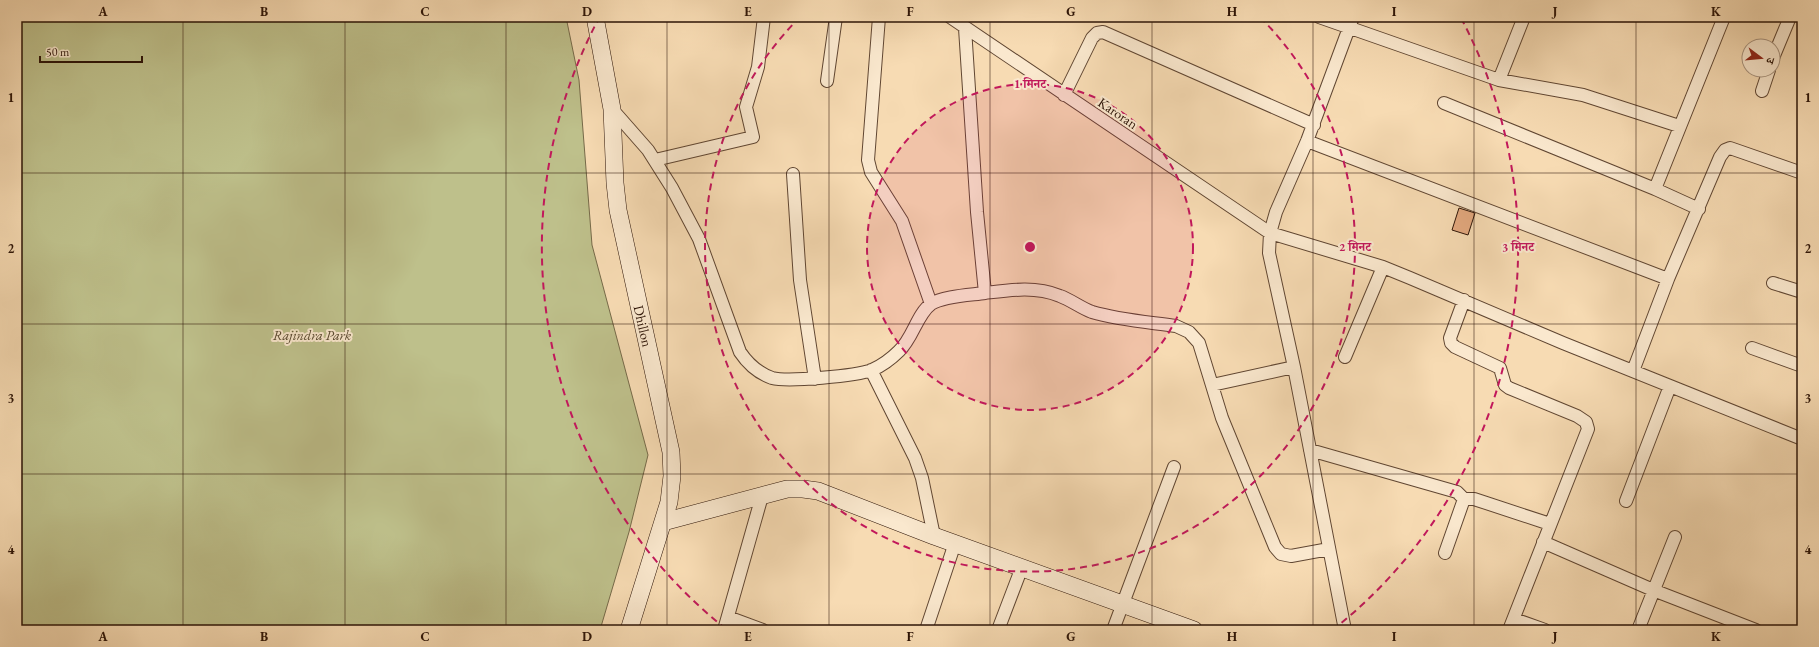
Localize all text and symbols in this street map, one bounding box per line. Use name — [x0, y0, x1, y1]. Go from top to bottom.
text: A — [97, 3, 108, 20]
text: B — [260, 3, 268, 20]
text: C — [420, 3, 430, 20]
text: D — [582, 3, 592, 20]
text: E — [744, 3, 752, 20]
text: F — [906, 3, 914, 20]
text: G — [1066, 3, 1076, 20]
text: H — [1227, 3, 1238, 20]
text: I — [1392, 3, 1397, 20]
text: J — [1551, 3, 1558, 20]
text: K — [1711, 3, 1722, 20]
scale bar — [40, 38, 142, 64]
north arrow — [1741, 38, 1781, 78]
text: 50 m — [46, 44, 70, 60]
text: उ — [1763, 55, 1778, 67]
text: 1 मिनट — [1014, 76, 1047, 92]
text: 1 — [8, 89, 15, 106]
text: 1 — [1805, 89, 1812, 106]
street label: Karoran — [1095, 93, 1142, 133]
text: 2 मिनट — [1339, 239, 1372, 255]
text: 3 मिनट — [1502, 239, 1535, 255]
text: 2 — [8, 240, 15, 257]
centre of rings — [1023, 240, 1037, 254]
text: 2 — [1805, 240, 1812, 257]
street label: Dhillon — [629, 303, 657, 349]
park label: Rajindra Park — [273, 326, 352, 344]
text: 3 — [8, 390, 15, 407]
text: 3 — [1805, 390, 1812, 407]
text: 4 — [8, 541, 15, 558]
text: 4 — [1805, 541, 1812, 558]
text: A — [97, 628, 108, 645]
text: B — [260, 628, 268, 645]
text: C — [420, 628, 430, 645]
text: D — [582, 628, 592, 645]
text: E — [744, 628, 752, 645]
text: F — [906, 628, 914, 645]
text: G — [1066, 628, 1076, 645]
text: H — [1227, 628, 1238, 645]
text: I — [1392, 628, 1397, 645]
text: J — [1551, 628, 1558, 645]
text: K — [1711, 628, 1722, 645]

